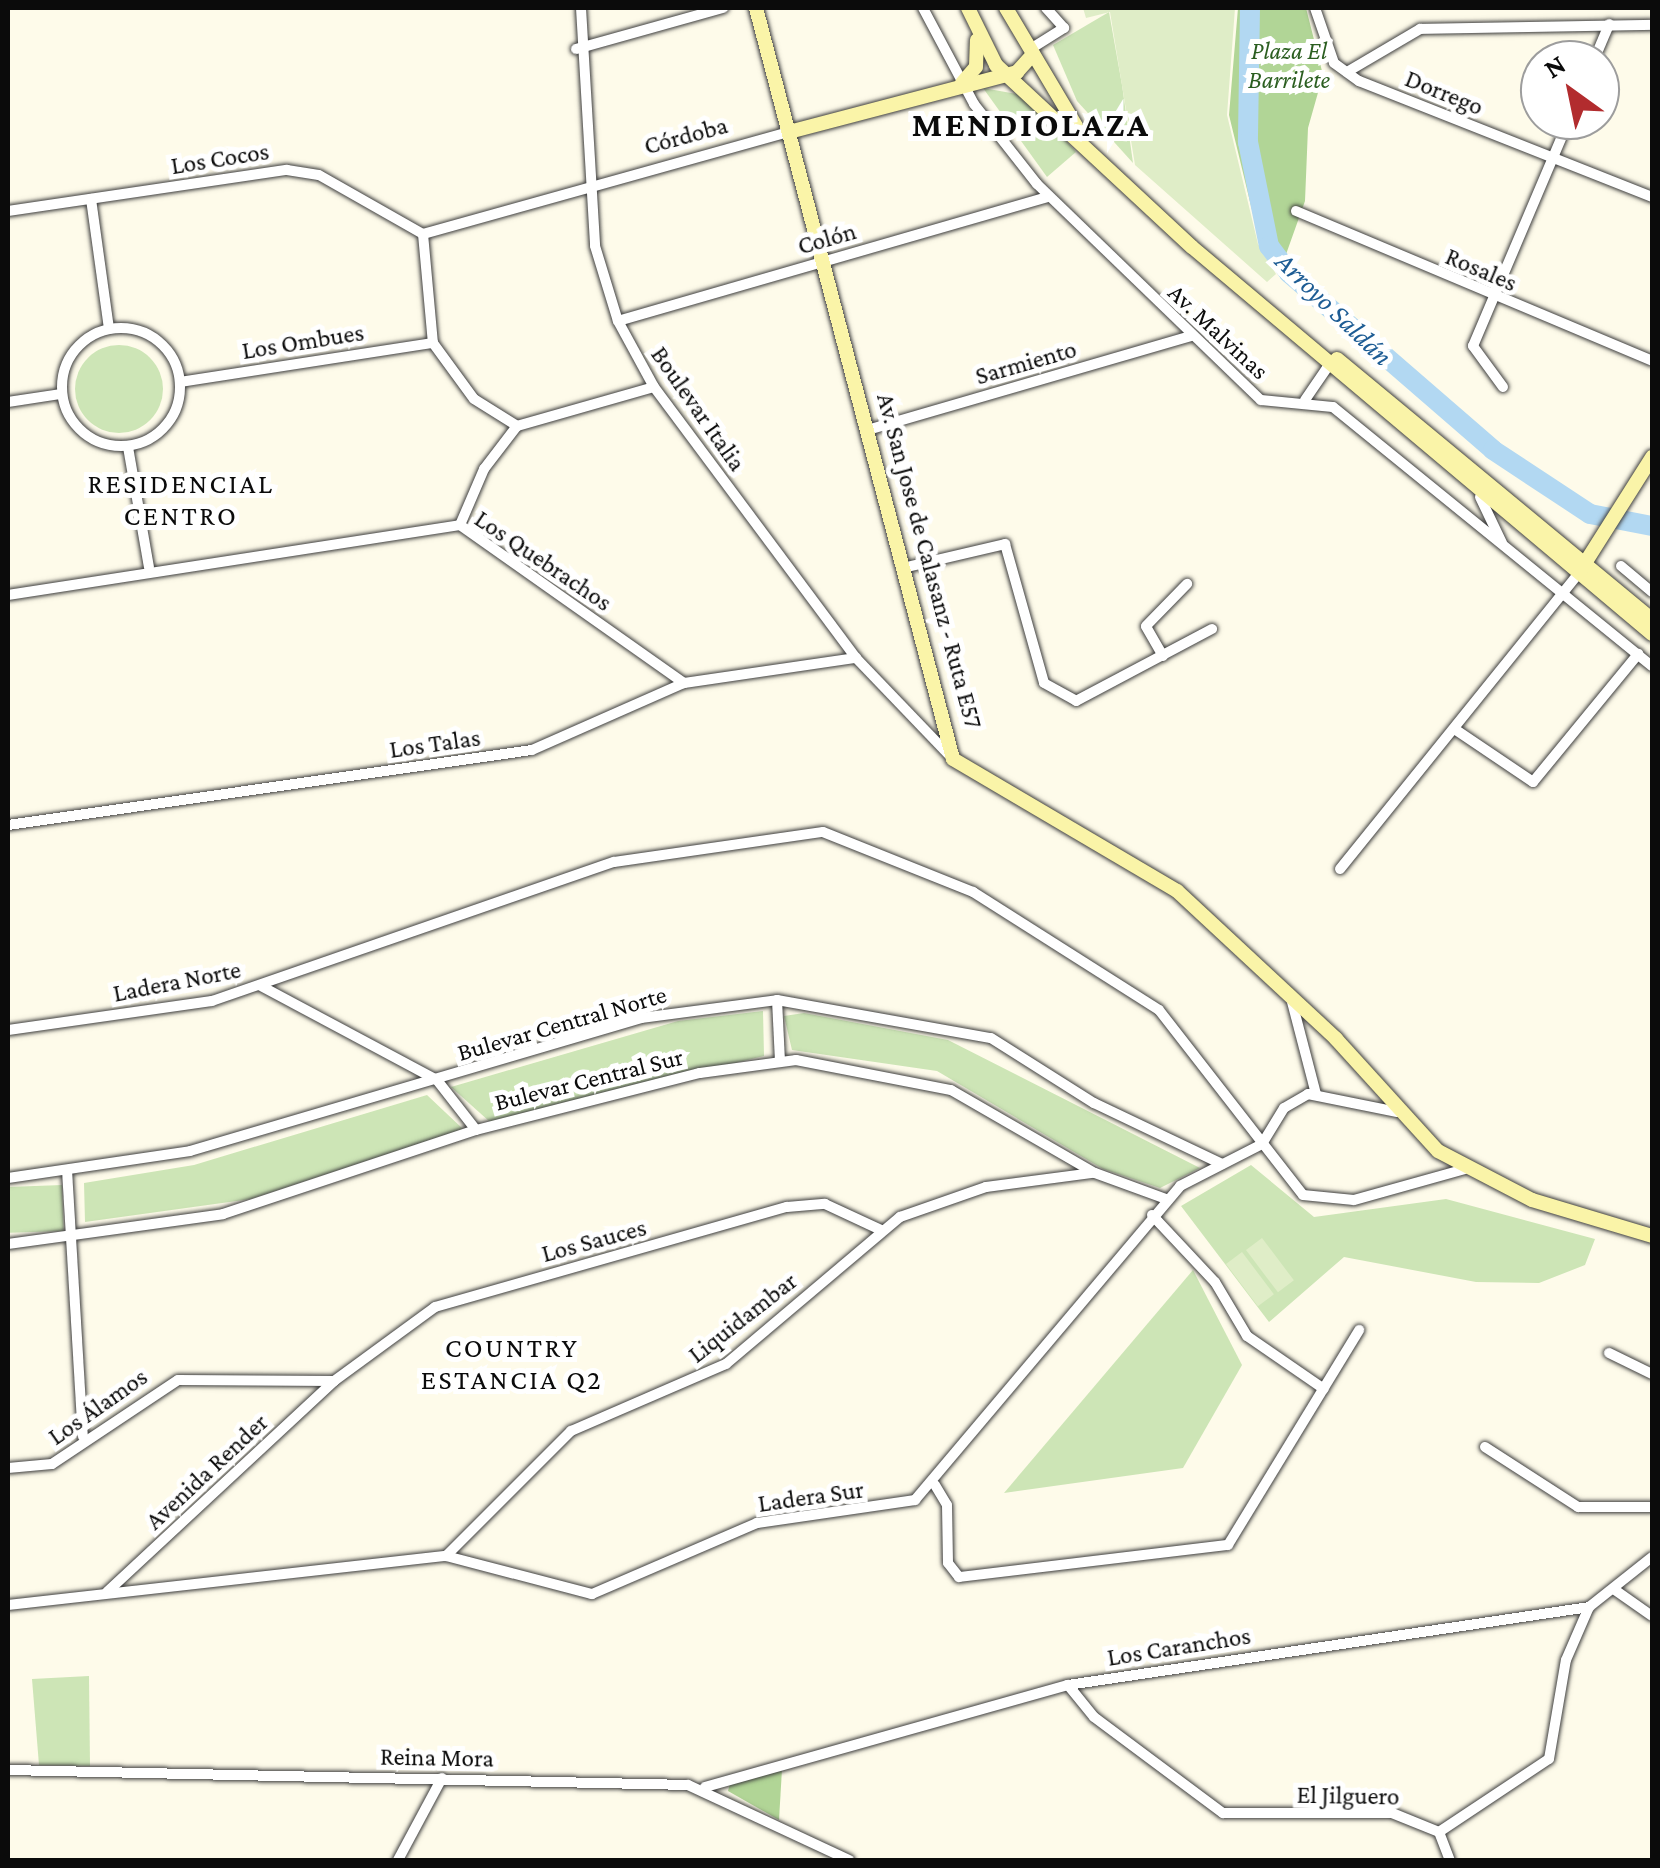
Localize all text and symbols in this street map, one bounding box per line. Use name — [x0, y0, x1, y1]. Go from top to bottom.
park label: Plaza El Barrilete — [1248, 37, 1330, 96]
north arrow — [1520, 40, 1620, 140]
text: N — [1538, 48, 1571, 84]
street label: Dorrego — [1401, 64, 1487, 122]
district label: MENDIOLAZA — [912, 104, 1150, 146]
street label: Córdoba — [641, 110, 731, 162]
street label: Los Cocos — [169, 136, 271, 182]
street label: Colón — [794, 216, 860, 262]
street label: Rosales — [1441, 242, 1521, 298]
water label: Arroyo Saldán — [1269, 245, 1399, 373]
street label: Av. Malvinas — [1161, 278, 1275, 386]
street label: Los Ombues — [240, 318, 366, 366]
street label: Sarmiento — [972, 334, 1080, 392]
street label: Boulevar Italia — [644, 341, 752, 477]
street label: Av. San Jose de Calasanz - Ruta E57 — [870, 390, 988, 732]
district label: RESIDENCIAL CENTRO — [88, 467, 274, 533]
street label: Los Quebrachos — [469, 504, 617, 618]
street label: Los Talas — [388, 723, 482, 765]
street label: Ladera Norte — [111, 955, 243, 1009]
street label: Bulevar Central Norte — [454, 980, 670, 1068]
street label: Bulevar Central Sur — [492, 1042, 686, 1118]
street label: Los Sauces — [538, 1213, 650, 1269]
street label: Liquidambar — [683, 1266, 803, 1370]
district label: COUNTRY ESTANCIA Q2 — [421, 1331, 603, 1397]
street label: Los Álamos — [43, 1362, 153, 1452]
street label: Avenida Render — [140, 1408, 274, 1536]
street label: Ladera Sur — [756, 1475, 866, 1519]
street label: Los Caranchos — [1105, 1621, 1253, 1673]
street label: Reina Mora — [380, 1742, 494, 1774]
street label: El Jilguero — [1296, 1780, 1400, 1812]

